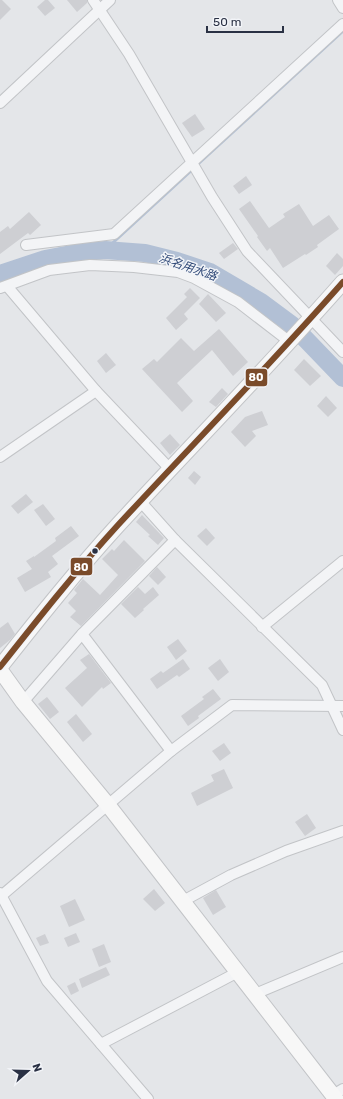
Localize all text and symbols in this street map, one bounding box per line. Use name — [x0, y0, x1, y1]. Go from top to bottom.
scale bar — [207, 8, 283, 34]
text: 50 m — [213, 15, 241, 29]
water label: 浜名用水路 — [157, 251, 220, 284]
line badge: 80 — [245, 368, 268, 387]
text: 80 — [249, 371, 263, 384]
unlabelled marker — [90, 546, 100, 556]
line badge: 80 — [70, 557, 93, 576]
text: 80 — [74, 561, 88, 574]
north arrow — [8, 1051, 48, 1091]
text: N — [29, 1062, 44, 1074]

